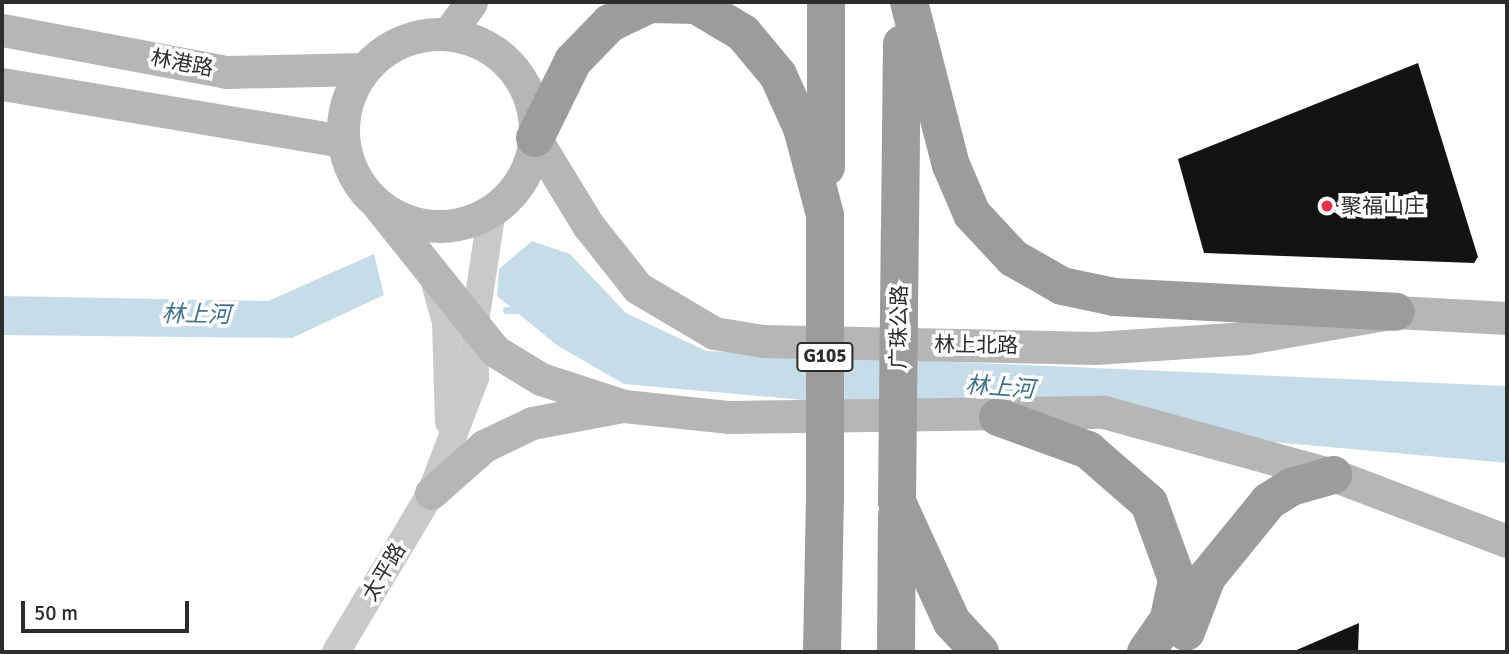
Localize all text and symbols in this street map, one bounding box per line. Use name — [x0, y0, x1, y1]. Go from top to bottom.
street label: 林港路 — [149, 45, 215, 81]
place label: 聚福山庄 — [1341, 193, 1425, 219]
marker: 聚福山庄 — [1319, 198, 1335, 214]
street label: 广珠公路 — [886, 285, 912, 369]
water label: 林上河 — [161, 301, 231, 329]
street label: 林上北路 — [934, 332, 1018, 358]
road number: G105 — [795, 342, 855, 372]
water label: 林上河 — [965, 372, 1035, 404]
street label: 太平路 — [357, 539, 411, 605]
scale bar — [24, 588, 192, 632]
text: 50 m — [34, 600, 78, 626]

